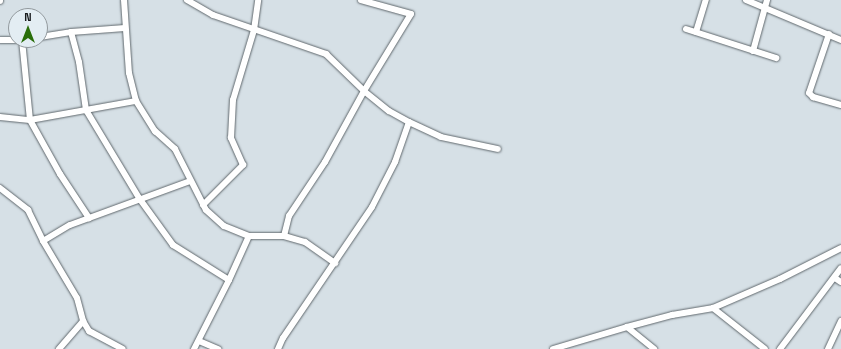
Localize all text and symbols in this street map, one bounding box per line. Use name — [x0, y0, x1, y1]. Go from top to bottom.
north arrow — [8, 8, 48, 48]
text: N — [24, 10, 32, 24]

